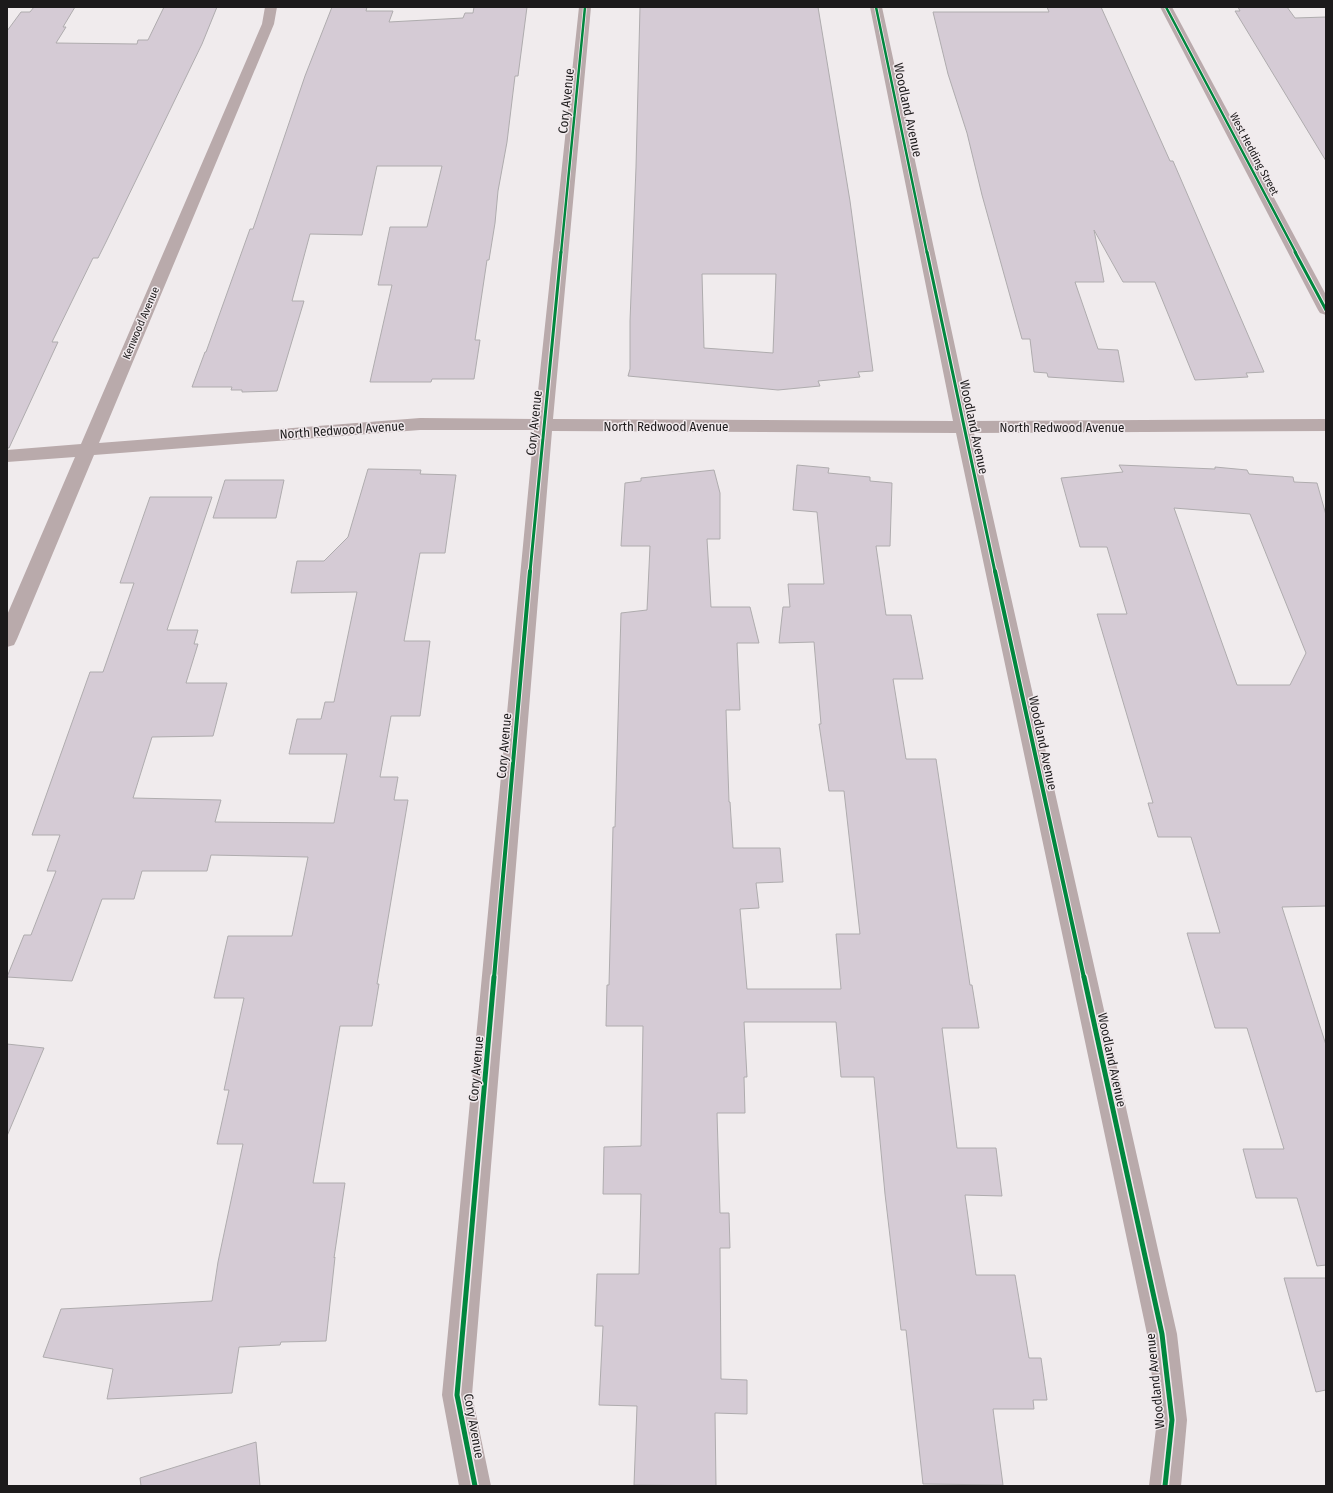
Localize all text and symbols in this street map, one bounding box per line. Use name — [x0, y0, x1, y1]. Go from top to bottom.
street label: Woodland Avenue — [891, 62, 925, 158]
street label: Cory Avenue — [555, 68, 577, 134]
street label: West Hedding Street — [1227, 110, 1281, 198]
street label: Kenwood Avenue — [120, 285, 162, 361]
street label: Woodland Avenue — [957, 379, 991, 475]
street label: Cory Avenue — [523, 390, 545, 456]
street label: North Redwood Avenue — [279, 418, 405, 442]
street label: North Redwood Avenue — [604, 419, 728, 434]
street label: North Redwood Avenue — [1000, 420, 1124, 435]
street label: Woodland Avenue — [1026, 695, 1060, 791]
street label: Cory Avenue — [494, 713, 514, 779]
street label: Woodland Avenue — [1095, 1012, 1129, 1108]
street label: Cory Avenue — [466, 1036, 486, 1102]
street label: Woodland Avenue — [1143, 1333, 1167, 1429]
street label: Cory Avenue — [461, 1392, 487, 1460]

